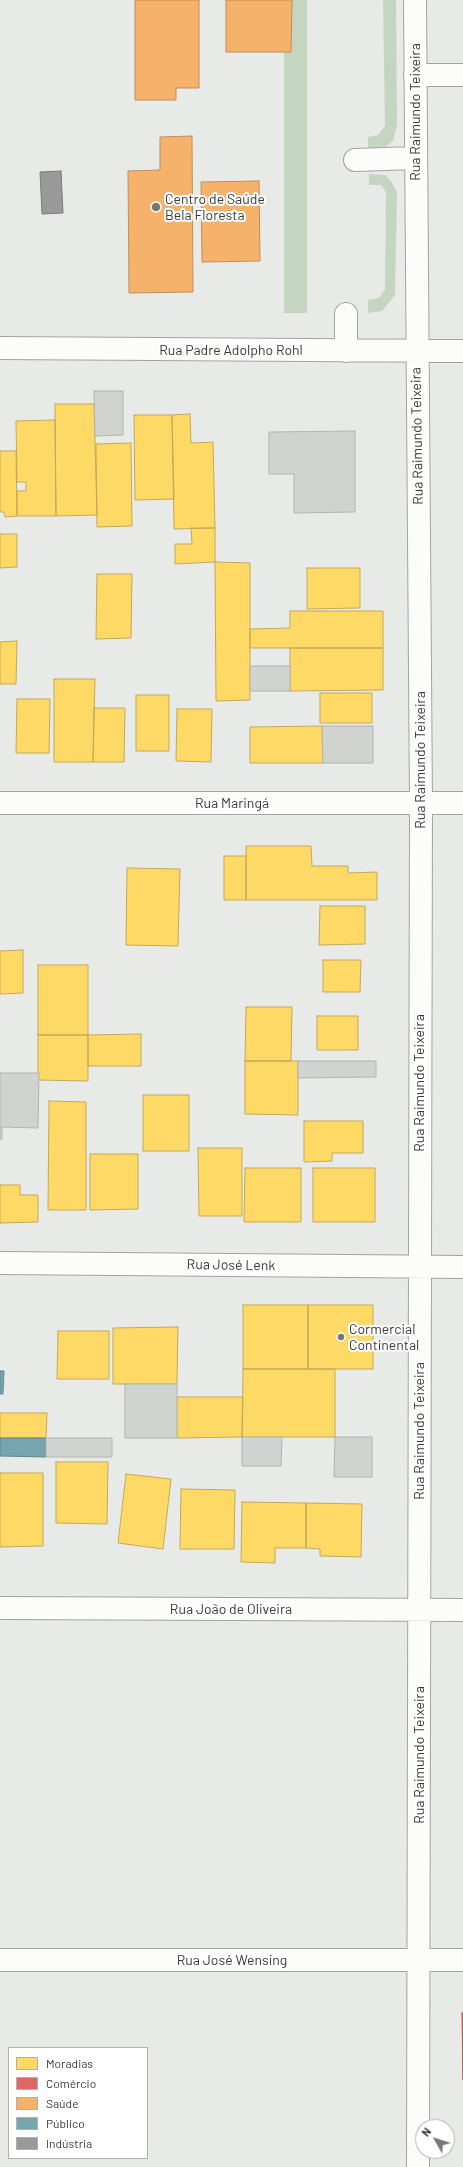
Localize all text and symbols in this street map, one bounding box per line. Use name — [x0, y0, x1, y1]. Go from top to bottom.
street label: Rua Raimundo Teixeira — [407, 43, 423, 181]
place label: Centro de Saúde Bela Floresta — [165, 191, 265, 224]
marker: Centro de Saúde Bela Floresta — [150, 201, 162, 213]
street label: Rua Padre Adolpho Rohl — [159, 342, 303, 358]
street label: Rua Raimundo Teixeira — [407, 367, 427, 505]
street label: Rua Raimundo Teixeira — [412, 691, 428, 829]
street label: Rua Maringá — [195, 795, 269, 811]
street label: Rua Raimundo Teixeira — [411, 1014, 427, 1152]
street label: Rua José Lenk — [187, 1256, 275, 1274]
place label: Cormercial Continental — [349, 1321, 419, 1354]
marker: Cormercial Continental — [336, 1332, 346, 1342]
street label: Rua Raimundo Teixeira — [411, 1362, 427, 1500]
street label: Rua João de Oliveira — [170, 1601, 292, 1617]
street label: Rua Raimundo Teixeira — [411, 1686, 427, 1824]
street label: Rua José Wensing — [177, 1952, 287, 1968]
legend — [8, 2047, 148, 2159]
text: Moradias — [46, 2056, 93, 2070]
text: Comércio — [46, 2076, 96, 2090]
text: Saúde — [46, 2096, 79, 2110]
text: Público — [46, 2116, 85, 2130]
north arrow — [415, 2119, 455, 2159]
text: N — [419, 2125, 433, 2139]
text: Indústria — [46, 2136, 92, 2150]

